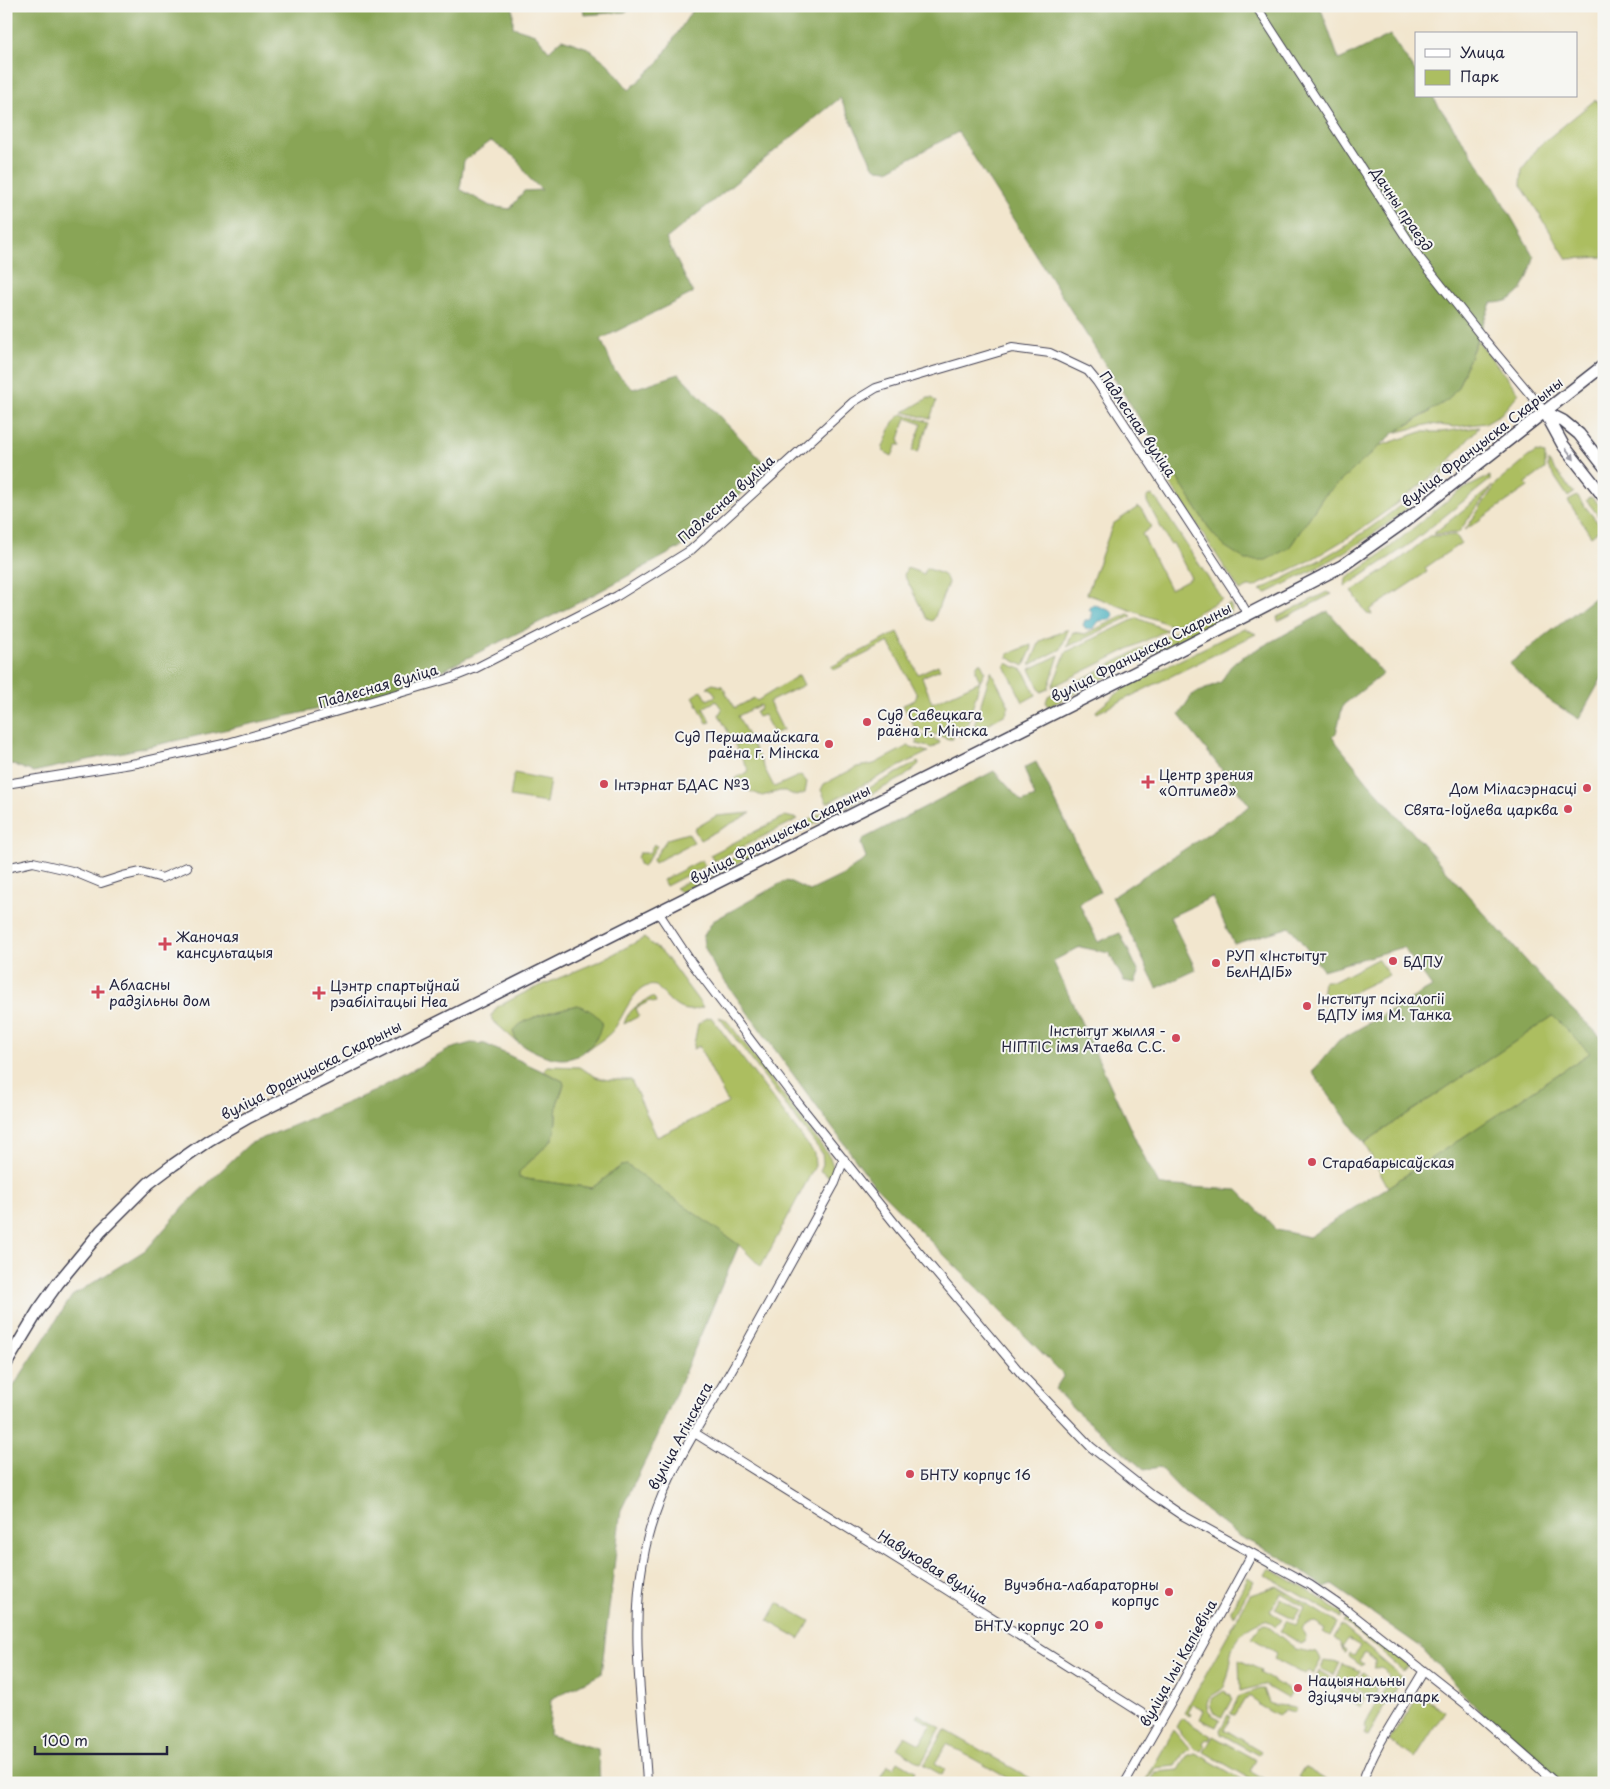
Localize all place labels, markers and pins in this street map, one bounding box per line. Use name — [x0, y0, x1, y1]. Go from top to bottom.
place label: Суд Савецкага раёна г. Мінска — [877, 704, 988, 741]
marker: Суд Савецкага раёна г. Мінска — [861, 716, 873, 728]
place label: Суд Першамайскага раёна г. Мінска — [674, 726, 819, 763]
marker: Суд Першамайскага раёна г. Мінска — [823, 738, 835, 750]
place label: Центр зрения «Оптимед» — [1159, 764, 1254, 801]
place label: Інтэрнат БДАС №3 — [614, 774, 750, 795]
marker: Центр зрения «Оптимед» — [1141, 775, 1155, 789]
marker: Інтэрнат БДАС №3 — [598, 778, 610, 790]
place label: Дом Міласэрнасці — [1449, 778, 1577, 799]
marker: Дом Міласэрнасці — [1581, 782, 1593, 794]
place label: Свята-Іоўлева царква — [1404, 799, 1558, 820]
marker: Свята-Іоўлева царква — [1562, 803, 1574, 815]
place label: Жаночая кансультацыя — [176, 926, 273, 963]
marker: Жаночая кансультацыя — [158, 937, 172, 951]
place label: РУП «Інстытут БелНДІБ» — [1226, 945, 1327, 982]
place label: БДПУ — [1403, 951, 1443, 972]
marker: БДПУ — [1387, 955, 1399, 967]
marker: РУП «Інстытут БелНДІБ» — [1210, 957, 1222, 969]
place label: Абласны радзільны дом — [109, 974, 211, 1011]
place label: Цэнтр спартыўнай рэабілітацыі Неа — [330, 975, 460, 1012]
marker: Абласны радзільны дом — [91, 985, 105, 999]
marker: Цэнтр спартыўнай рэабілітацыі Неа — [312, 986, 326, 1000]
place label: Інстытут псіхалогіі БДПУ імя М. Танка — [1317, 988, 1452, 1025]
marker: Інстытут псіхалогіі БДПУ імя М. Танка — [1301, 1000, 1313, 1012]
place label: Інстытут жылля - НІПТІС імя Атаева С.С. — [1002, 1020, 1166, 1057]
marker: Інстытут жылля - НІПТІС імя Атаева С.С. — [1170, 1032, 1182, 1044]
place label: Старабарысаўская — [1322, 1152, 1455, 1173]
marker: Старабарысаўская — [1306, 1156, 1318, 1168]
place label: БНТУ корпус 16 — [920, 1464, 1031, 1485]
marker: БНТУ корпус 16 — [904, 1468, 916, 1480]
place label: Вучэбна-лабараторны корпус — [1004, 1574, 1159, 1611]
marker: Вучэбна-лабараторны корпус — [1163, 1586, 1175, 1598]
place label: БНТУ корпус 20 — [974, 1615, 1089, 1636]
marker: БНТУ корпус 20 — [1093, 1619, 1105, 1631]
place label: Нацыянальны дзіцячы тэхнапарк — [1308, 1670, 1440, 1707]
marker: Нацыянальны дзіцячы тэхнапарк — [1292, 1682, 1304, 1694]

